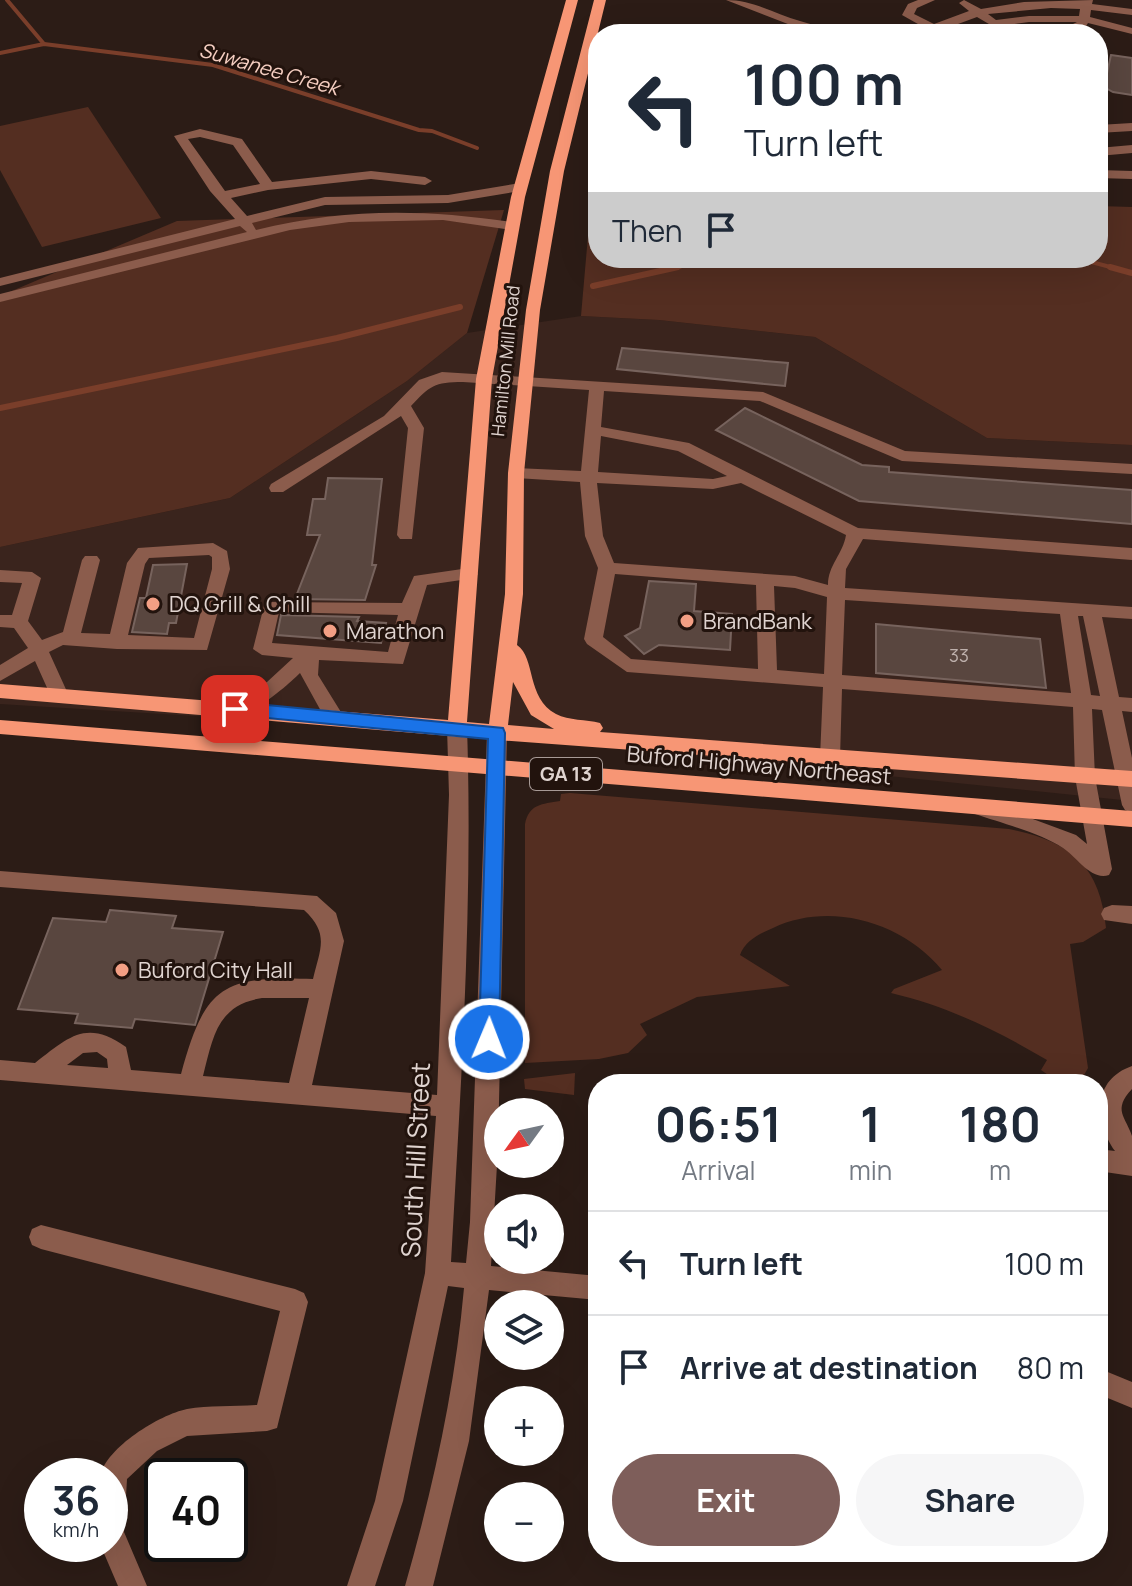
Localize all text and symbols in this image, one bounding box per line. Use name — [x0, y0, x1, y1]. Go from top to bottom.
water label: Suwanee Creek — [196, 36, 345, 102]
text: 100 m — [744, 45, 904, 122]
icon: left — [612, 56, 716, 160]
text: Turn left — [744, 118, 883, 167]
icon: arrive — [699, 208, 743, 252]
text: Then — [612, 210, 683, 251]
street label: Hamilton Mill Road — [485, 284, 525, 438]
place label: DQ Grill & Chill — [169, 589, 310, 619]
marker: DQ Grill & Chill — [144, 595, 162, 613]
place label: BrandBank — [703, 606, 813, 636]
marker: BrandBank — [678, 612, 696, 630]
place label: Marathon — [346, 616, 444, 646]
marker: Marathon — [321, 622, 339, 640]
house number: 33 — [949, 643, 969, 667]
pin — [201, 675, 269, 743]
icon: arrive — [213, 687, 257, 731]
street label: Buford Highway Northeast — [626, 738, 893, 792]
road number: GA 13 — [530, 758, 602, 790]
place label: Buford City Hall — [138, 955, 293, 985]
marker: Buford City Hall — [113, 961, 131, 979]
position arrow — [447, 997, 531, 1081]
street label: South Hill Street — [392, 1061, 438, 1258]
text: 06:51 — [655, 1091, 782, 1156]
text: 1 — [860, 1091, 881, 1156]
text: 180 — [959, 1091, 1041, 1156]
north arrow — [484, 1098, 564, 1178]
map controls — [484, 1098, 564, 1562]
text: Arrival — [681, 1152, 755, 1188]
text: min — [849, 1152, 892, 1188]
text: m — [989, 1152, 1011, 1188]
button: sound — [484, 1194, 564, 1274]
icon: left — [612, 1241, 656, 1285]
text: Turn left — [680, 1243, 803, 1284]
text: 100 m — [1004, 1243, 1084, 1284]
button: layers — [484, 1290, 564, 1370]
icon: arrive — [612, 1345, 656, 1389]
text: Arrive at destination — [680, 1347, 978, 1388]
text: 80 m — [1017, 1347, 1084, 1388]
button: + — [484, 1386, 564, 1466]
button: Exit — [612, 1454, 840, 1546]
button: Share — [856, 1454, 1084, 1546]
speed limit sign: 40 — [144, 1458, 248, 1562]
text: 36 — [52, 1472, 100, 1527]
button: − — [484, 1482, 564, 1562]
text: km/h — [53, 1516, 99, 1543]

